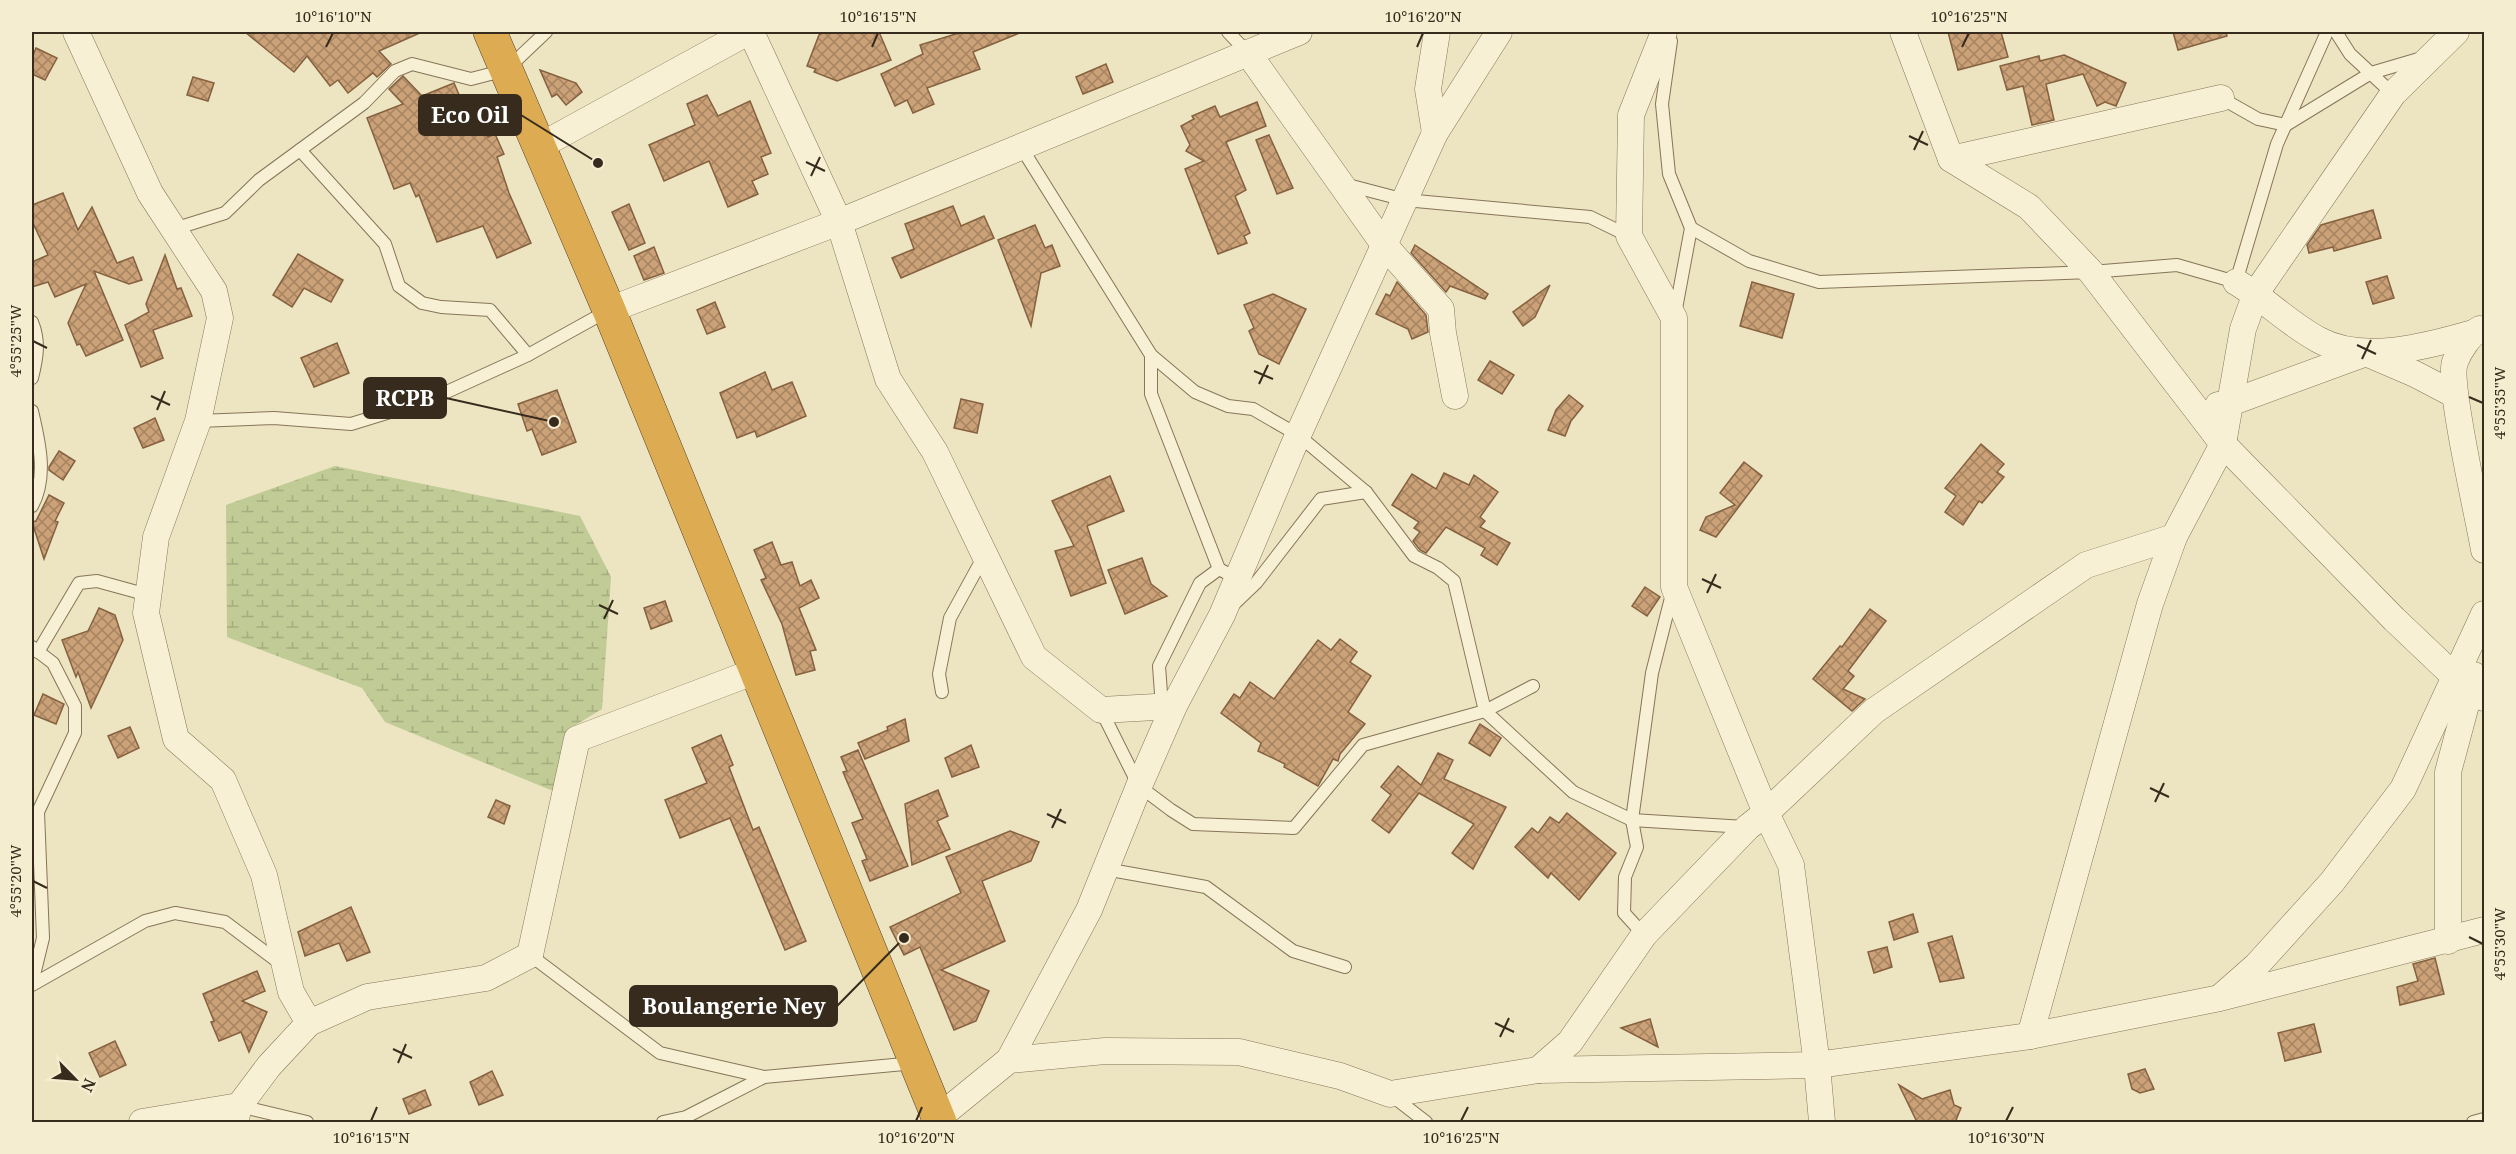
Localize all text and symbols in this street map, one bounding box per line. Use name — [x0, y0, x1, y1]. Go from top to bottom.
text: 10°16'10"N — [294, 6, 372, 26]
text: 10°16'15"N — [839, 6, 917, 26]
text: 10°16'20"N — [1384, 6, 1462, 26]
text: 10°16'25"N — [1930, 6, 2008, 26]
callout: Eco Oil — [419, 95, 521, 135]
text: Eco Oil — [431, 99, 509, 129]
text: 4°55'25"W — [5, 304, 25, 378]
text: 4°55'35"W — [2489, 366, 2509, 440]
callout: RCPB — [364, 378, 446, 418]
text: RCPB — [376, 382, 434, 412]
text: 4°55'20"W — [5, 844, 25, 918]
text: 4°55'30"W — [2489, 907, 2509, 981]
callout: Boulangerie Ney — [630, 986, 837, 1026]
text: Boulangerie Ney — [642, 990, 826, 1020]
north arrow — [45, 1049, 105, 1109]
text: N — [76, 1075, 101, 1096]
text: 10°16'15"N — [332, 1127, 410, 1147]
text: 10°16'20"N — [877, 1127, 955, 1147]
text: 10°16'25"N — [1422, 1127, 1500, 1147]
text: 10°16'30"N — [1967, 1127, 2045, 1147]

